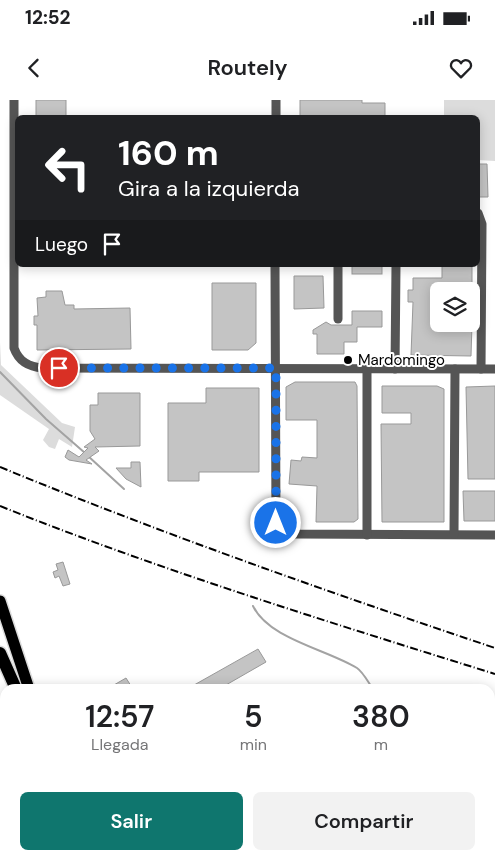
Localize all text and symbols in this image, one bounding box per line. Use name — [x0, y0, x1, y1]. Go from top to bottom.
text: 12:52 — [25, 5, 70, 30]
text: Routely — [207, 53, 288, 82]
icon: back — [20, 54, 48, 82]
icon: heart — [447, 54, 475, 82]
text: 160 m — [118, 130, 219, 176]
icon: left — [35, 135, 100, 200]
text: Gira a la izquierda — [118, 174, 299, 203]
icon: arrive — [98, 230, 126, 258]
text: Luego — [35, 232, 88, 257]
map controls — [430, 282, 480, 332]
button: layers — [430, 282, 480, 332]
pin — [38, 347, 80, 389]
place label: Mardomingo — [358, 350, 445, 370]
icon: arrive — [45, 354, 73, 382]
marker: Mardomingo — [342, 354, 354, 366]
position arrow — [249, 496, 301, 548]
text: 12:57 — [85, 697, 154, 736]
text: 5 — [244, 697, 263, 736]
text: 380 — [352, 697, 410, 736]
text: Llegada — [91, 734, 149, 755]
text: min — [240, 734, 267, 755]
text: m — [374, 734, 388, 755]
button: Salir — [20, 792, 243, 850]
button: Compartir — [253, 792, 475, 850]

